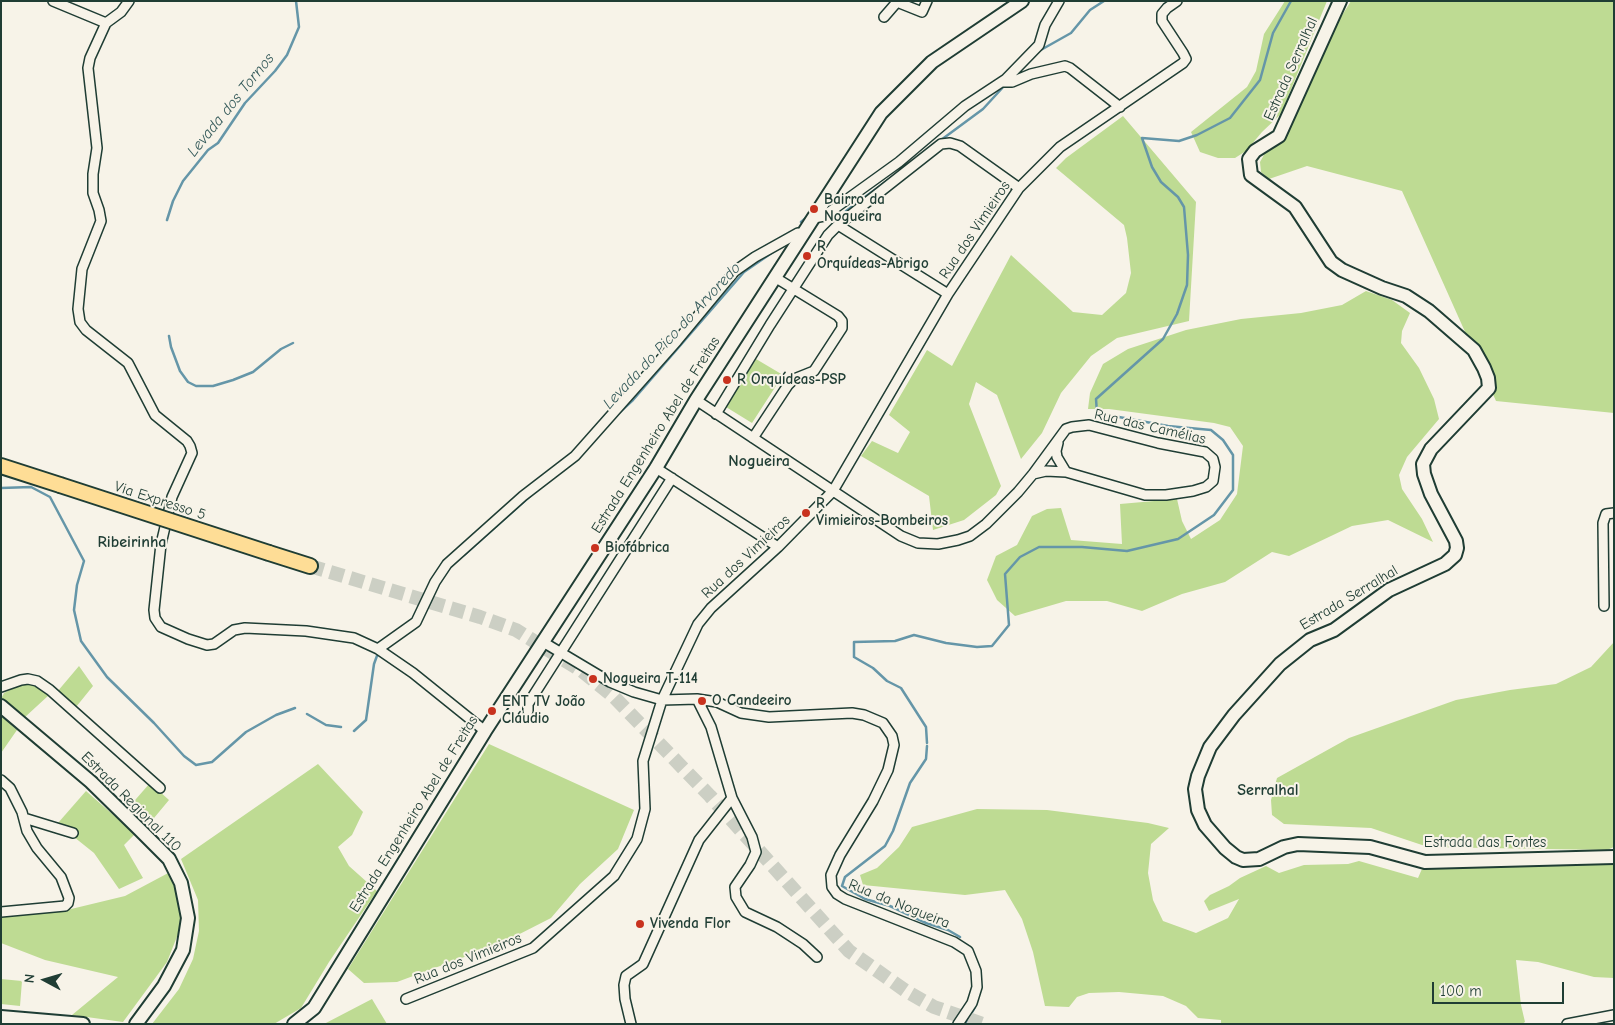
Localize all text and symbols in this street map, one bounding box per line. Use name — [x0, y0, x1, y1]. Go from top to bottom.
street label: Estrada Serralhal — [1260, 15, 1322, 123]
water label: Levada dos Tornos — [183, 49, 279, 161]
street label: Rua dos Vimieiros — [936, 178, 1014, 282]
place label: Bairro da Nogueira — [824, 191, 885, 226]
marker: Bairro da Nogueira — [808, 203, 820, 215]
place label: R Orquídeas-Abrigo — [817, 238, 929, 273]
marker: R Orquídeas-Abrigo — [801, 250, 813, 262]
water label: Levada do Pico do Arvoredo — [599, 259, 745, 413]
street label: Estrada Engenheiro Abel de Freitas — [588, 333, 724, 537]
place label: R Orquídeas-PSP — [737, 371, 846, 389]
marker: R Orquídeas-PSP — [721, 374, 733, 386]
street label: Rua das Camélias — [1093, 405, 1207, 449]
district label: Nogueira — [728, 451, 790, 471]
street label: Via Expresso 5 — [112, 478, 208, 524]
place label: R Vimieiros-Bombeiros — [816, 495, 948, 530]
marker: R Vimieiros-Bombeiros — [800, 507, 812, 519]
street label: Rua dos Vimieiros — [698, 511, 794, 603]
district label: Ribeirinha — [98, 532, 166, 552]
place label: Biofábrica — [605, 539, 670, 557]
marker: Biofábrica — [589, 542, 601, 554]
street label: Estrada Serralhal — [1297, 562, 1401, 634]
place label: Nogueira T-114 — [603, 670, 698, 688]
marker: Nogueira T-114 — [587, 673, 599, 685]
place label: O Candeeiro — [712, 692, 791, 710]
place label: ENT TV João Cláudio — [502, 693, 585, 728]
marker: O Candeeiro — [696, 695, 708, 707]
marker: ENT TV João Cláudio — [486, 705, 498, 717]
street label: Estrada Engenheiro Abel de Freitas — [346, 712, 482, 916]
street label: Estrada Regional 110 — [77, 748, 185, 856]
district label: Serralhal — [1237, 780, 1299, 800]
street label: Estrada das Fontes — [1424, 834, 1546, 852]
street label: Rua da Nogueira — [846, 875, 952, 933]
place label: Vivenda Flor — [650, 915, 730, 933]
marker: Vivenda Flor — [634, 918, 646, 930]
street label: Rua dos Vimieiros — [412, 929, 524, 989]
north arrow — [20, 955, 70, 1005]
scale bar — [1435, 972, 1568, 1004]
text: N — [21, 973, 39, 984]
text: 100 m — [1440, 982, 1482, 1000]

